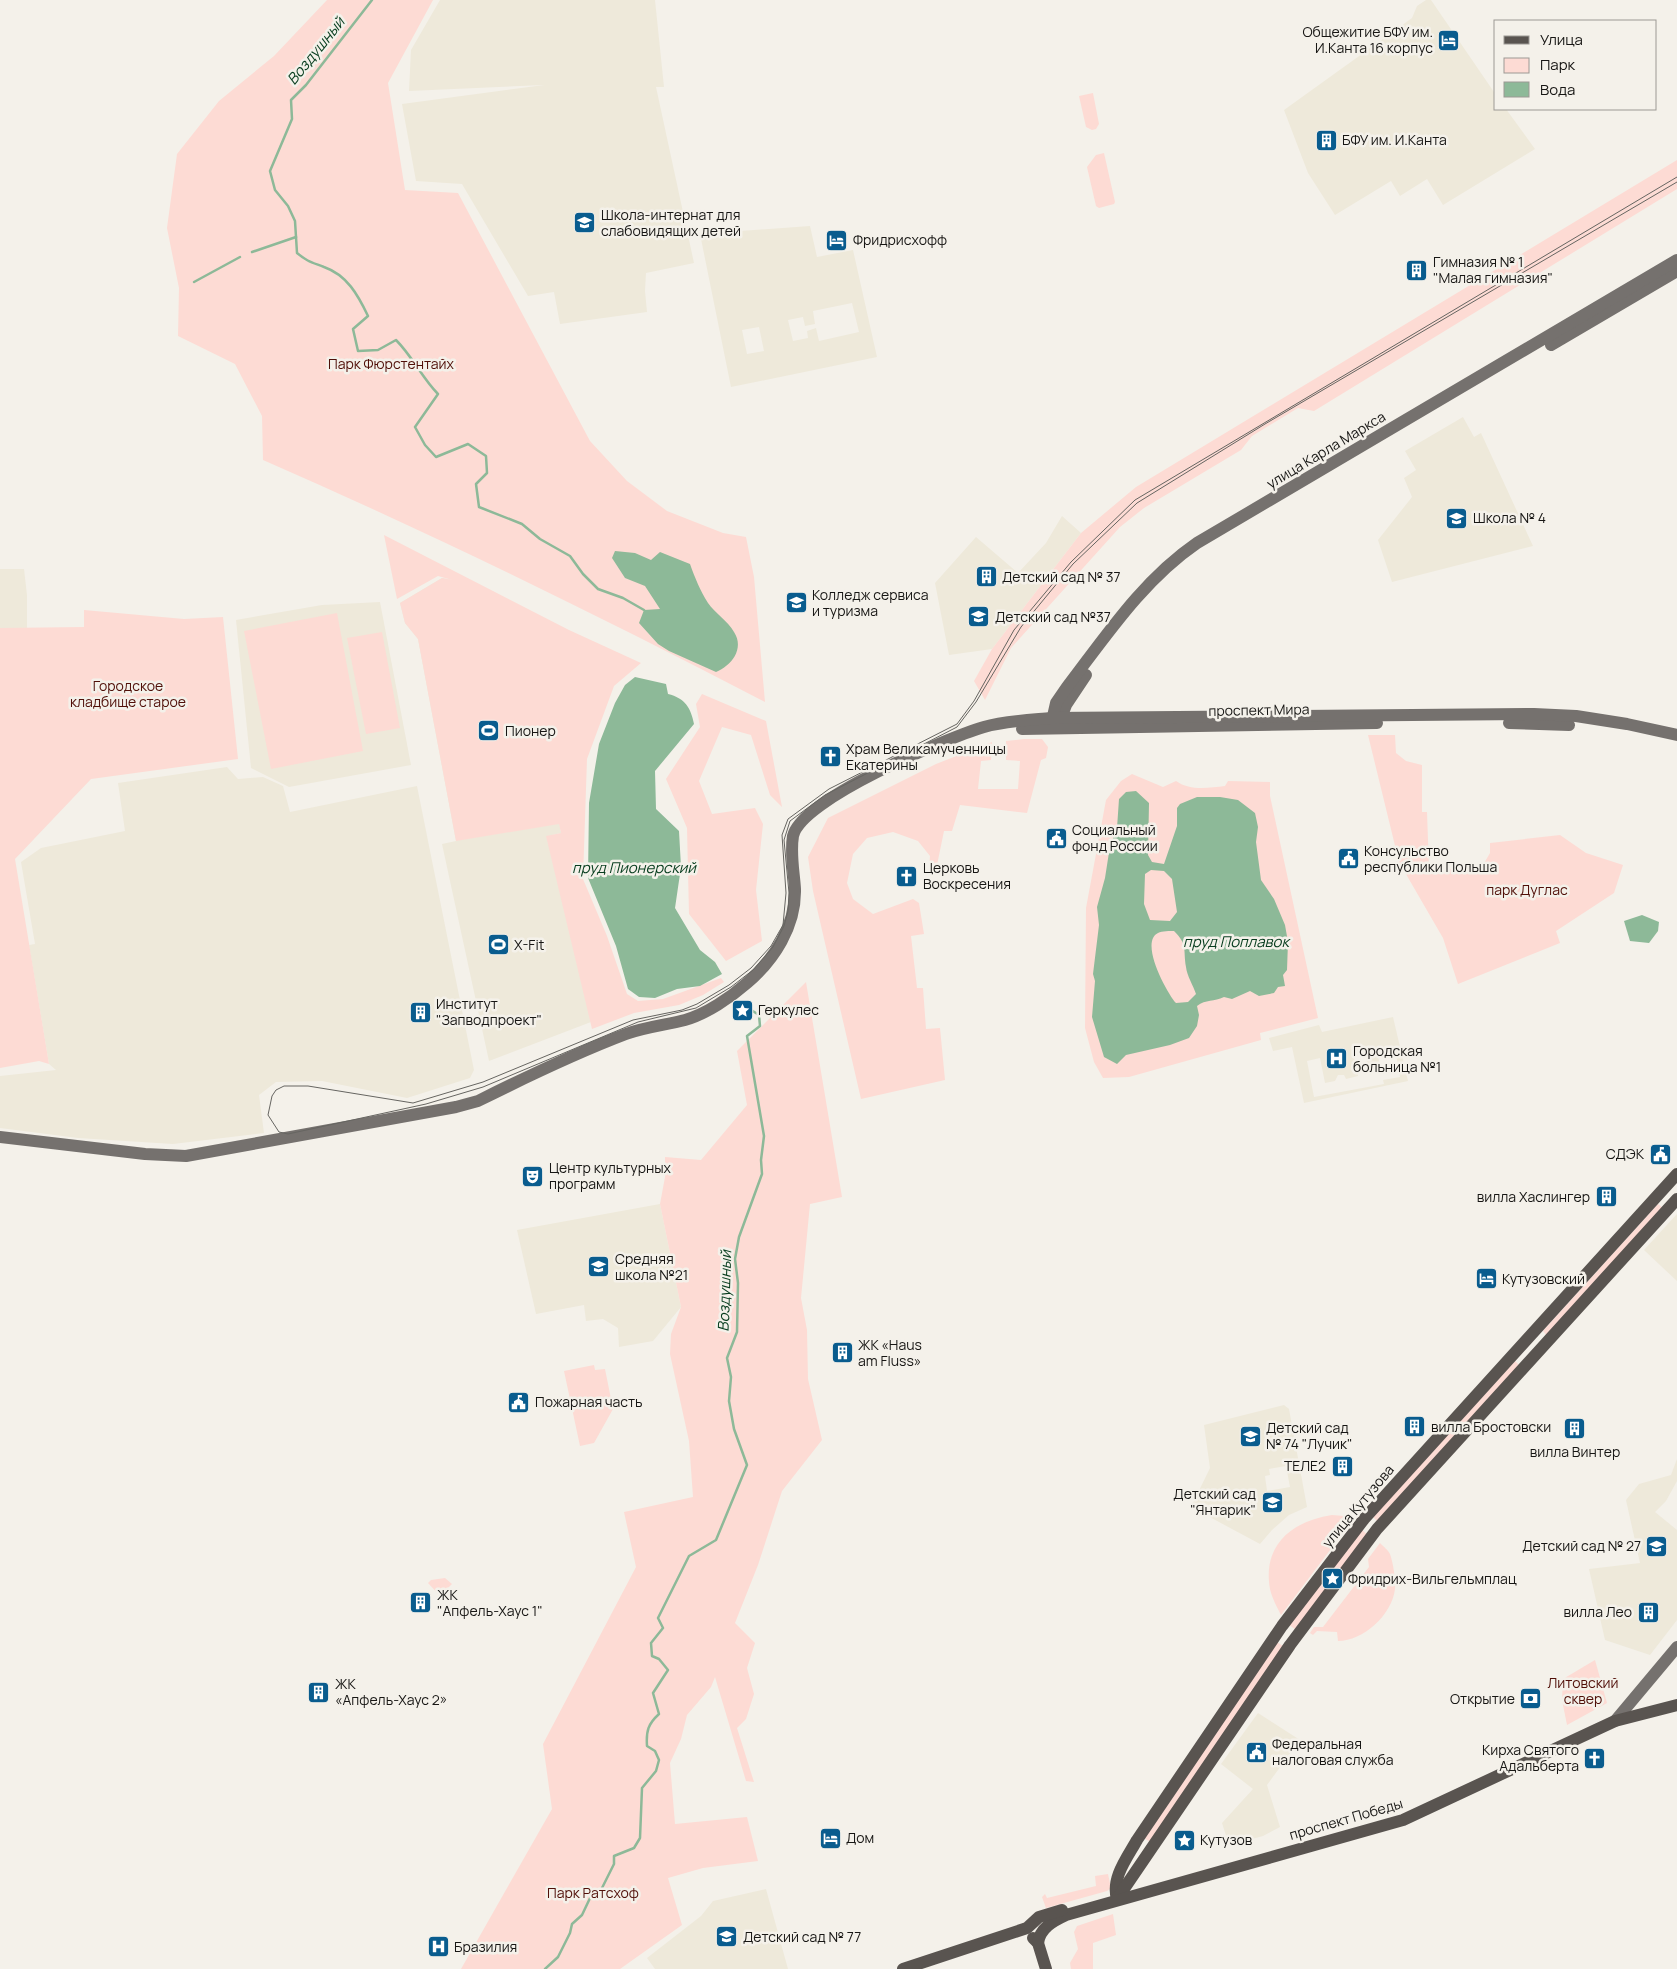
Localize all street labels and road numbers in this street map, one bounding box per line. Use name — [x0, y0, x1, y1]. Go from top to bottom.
street label: улица Карла Маркса — [1263, 407, 1389, 493]
street label: проспект Мира — [1208, 699, 1310, 720]
street label: улица Кутузова — [1317, 1460, 1398, 1551]
street label: проспект Победы — [1287, 1793, 1405, 1844]

